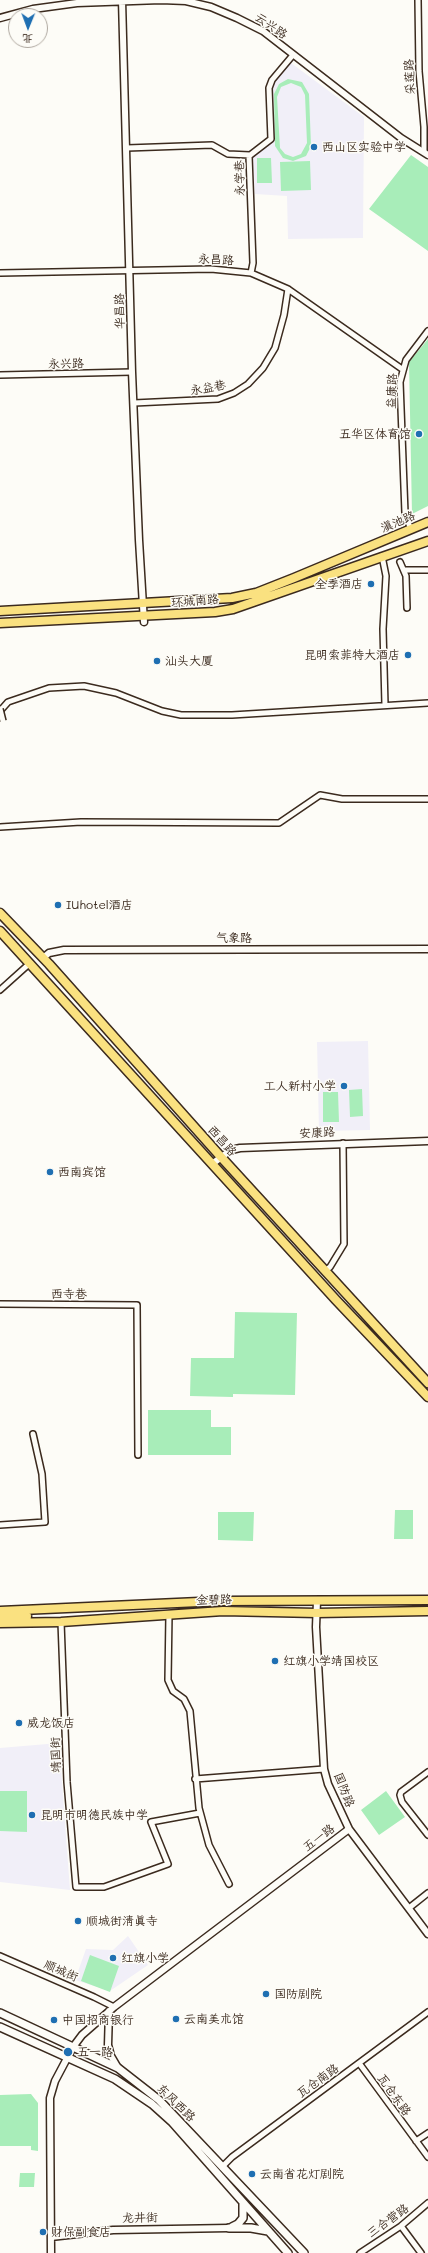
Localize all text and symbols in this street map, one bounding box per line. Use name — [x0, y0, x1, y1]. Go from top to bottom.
north arrow — [8, 8, 48, 48]
street label: 云兴路 — [252, 10, 290, 42]
text: 北 — [22, 32, 33, 47]
street label: 采莲路 — [402, 59, 418, 95]
place label: 西山区实验中学 — [322, 140, 406, 154]
marker: 西山区实验中学 — [309, 142, 319, 152]
street label: 永学巷 — [232, 160, 248, 196]
street label: 永昌路 — [198, 252, 234, 268]
street label: 华昌路 — [112, 293, 128, 329]
street label: 永兴路 — [48, 356, 84, 372]
street label: 益康路 — [384, 373, 400, 409]
street label: 永益巷 — [189, 378, 227, 398]
place label: 五华区体育馆 — [339, 427, 411, 441]
marker: 五华区体育馆 — [414, 429, 424, 439]
street label: 滇池路 — [379, 508, 417, 536]
place label: 全季酒店 — [315, 577, 363, 591]
marker: 全季酒店 — [366, 579, 376, 589]
street label: 环城南路 — [170, 592, 220, 610]
place label: 昆明索菲特大酒店 — [304, 648, 400, 662]
marker: 昆明索菲特大酒店 — [403, 650, 413, 660]
place label: 汕头大厦 — [165, 654, 213, 668]
marker: 汕头大厦 — [152, 656, 162, 666]
place label: IUhotel酒店 — [66, 898, 133, 912]
marker: IUhotel酒店 — [53, 900, 63, 910]
street label: 气象路 — [216, 931, 252, 945]
place label: 工人新村小学 — [264, 1079, 336, 1093]
marker: 工人新村小学 — [339, 1081, 349, 1091]
street label: 西昌路 — [205, 1123, 239, 1159]
street label: 安康路 — [299, 1125, 335, 1141]
place label: 西南宾馆 — [58, 1165, 106, 1179]
marker: 西南宾馆 — [45, 1167, 55, 1177]
street label: 西寺巷 — [51, 1287, 87, 1301]
street label: 金碧路 — [196, 1592, 232, 1608]
place label: 红旗小学靖国校区 — [283, 1654, 379, 1668]
marker: 红旗小学靖国校区 — [270, 1656, 280, 1666]
place label: 威龙饭店 — [27, 1716, 75, 1730]
marker: 威龙饭店 — [14, 1718, 24, 1728]
street label: 靖国街 — [48, 1737, 64, 1773]
street label: 国防路 — [331, 1771, 357, 1809]
place label: 昆明市明德民族中学 — [40, 1808, 148, 1822]
marker: 昆明市明德民族中学 — [27, 1810, 37, 1820]
street label: 五一路 — [300, 1821, 338, 1855]
place label: 顺城街清真寺 — [86, 1914, 158, 1928]
marker: 顺城街清真寺 — [73, 1916, 83, 1926]
place label: 红旗小学 — [121, 1951, 169, 1965]
marker: 红旗小学 — [108, 1953, 118, 1963]
street label: 顺城街 — [42, 1957, 80, 1985]
place label: 国防剧院 — [274, 1987, 322, 2001]
marker: 国防剧院 — [261, 1989, 271, 1999]
place label: 云南美术馆 — [184, 2012, 244, 2026]
place label: 中国招商银行 — [62, 2013, 134, 2027]
marker: 云南美术馆 — [171, 2014, 181, 2024]
marker: 中国招商银行 — [49, 2015, 59, 2025]
place label: 五一路 — [77, 2045, 113, 2059]
marker: 五一路 — [62, 2046, 74, 2058]
street label: 瓦仓南路 — [294, 2061, 342, 2101]
street label: 瓦仓东路 — [374, 2071, 414, 2119]
street label: 东风西路 — [154, 2081, 198, 2125]
place label: 云南省花灯剧院 — [260, 2167, 344, 2181]
marker: 云南省花灯剧院 — [247, 2169, 257, 2179]
street label: 三合营路 — [364, 2201, 412, 2241]
street label: 龙井街 — [122, 2210, 158, 2226]
place label: 财保副食店 — [51, 2225, 111, 2239]
marker: 财保副食店 — [38, 2227, 48, 2237]

